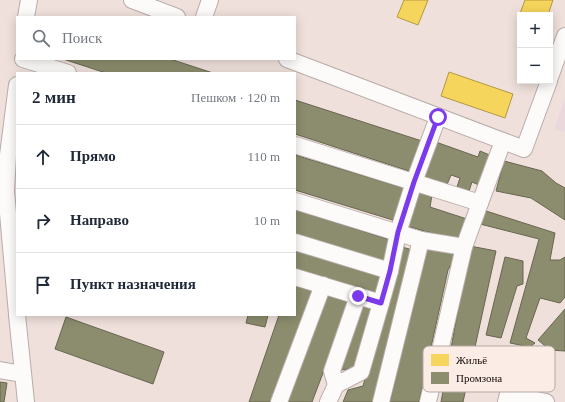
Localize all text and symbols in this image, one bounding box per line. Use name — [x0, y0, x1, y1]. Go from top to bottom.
map controls — [517, 12, 553, 84]
button: + — [517, 12, 553, 48]
search box — [16, 16, 296, 60]
icon: search — [30, 27, 52, 49]
text: Поиск — [62, 30, 102, 46]
button: − — [517, 48, 553, 84]
text: 2 мин — [32, 88, 76, 107]
text: Пешком · 120 m — [191, 90, 280, 105]
route start — [429, 108, 447, 126]
icon: ahead — [32, 146, 54, 168]
text: Прямо — [70, 148, 116, 164]
text: 110 m — [248, 149, 280, 164]
icon: right — [32, 210, 54, 232]
text: Направо — [70, 212, 129, 228]
text: 10 m — [254, 213, 280, 228]
icon: arrive — [32, 274, 54, 296]
text: Пункт назначения — [70, 276, 196, 292]
route end — [349, 287, 367, 305]
legend — [423, 346, 555, 392]
text: Жильё — [456, 354, 487, 366]
text: Промзона — [456, 372, 502, 384]

